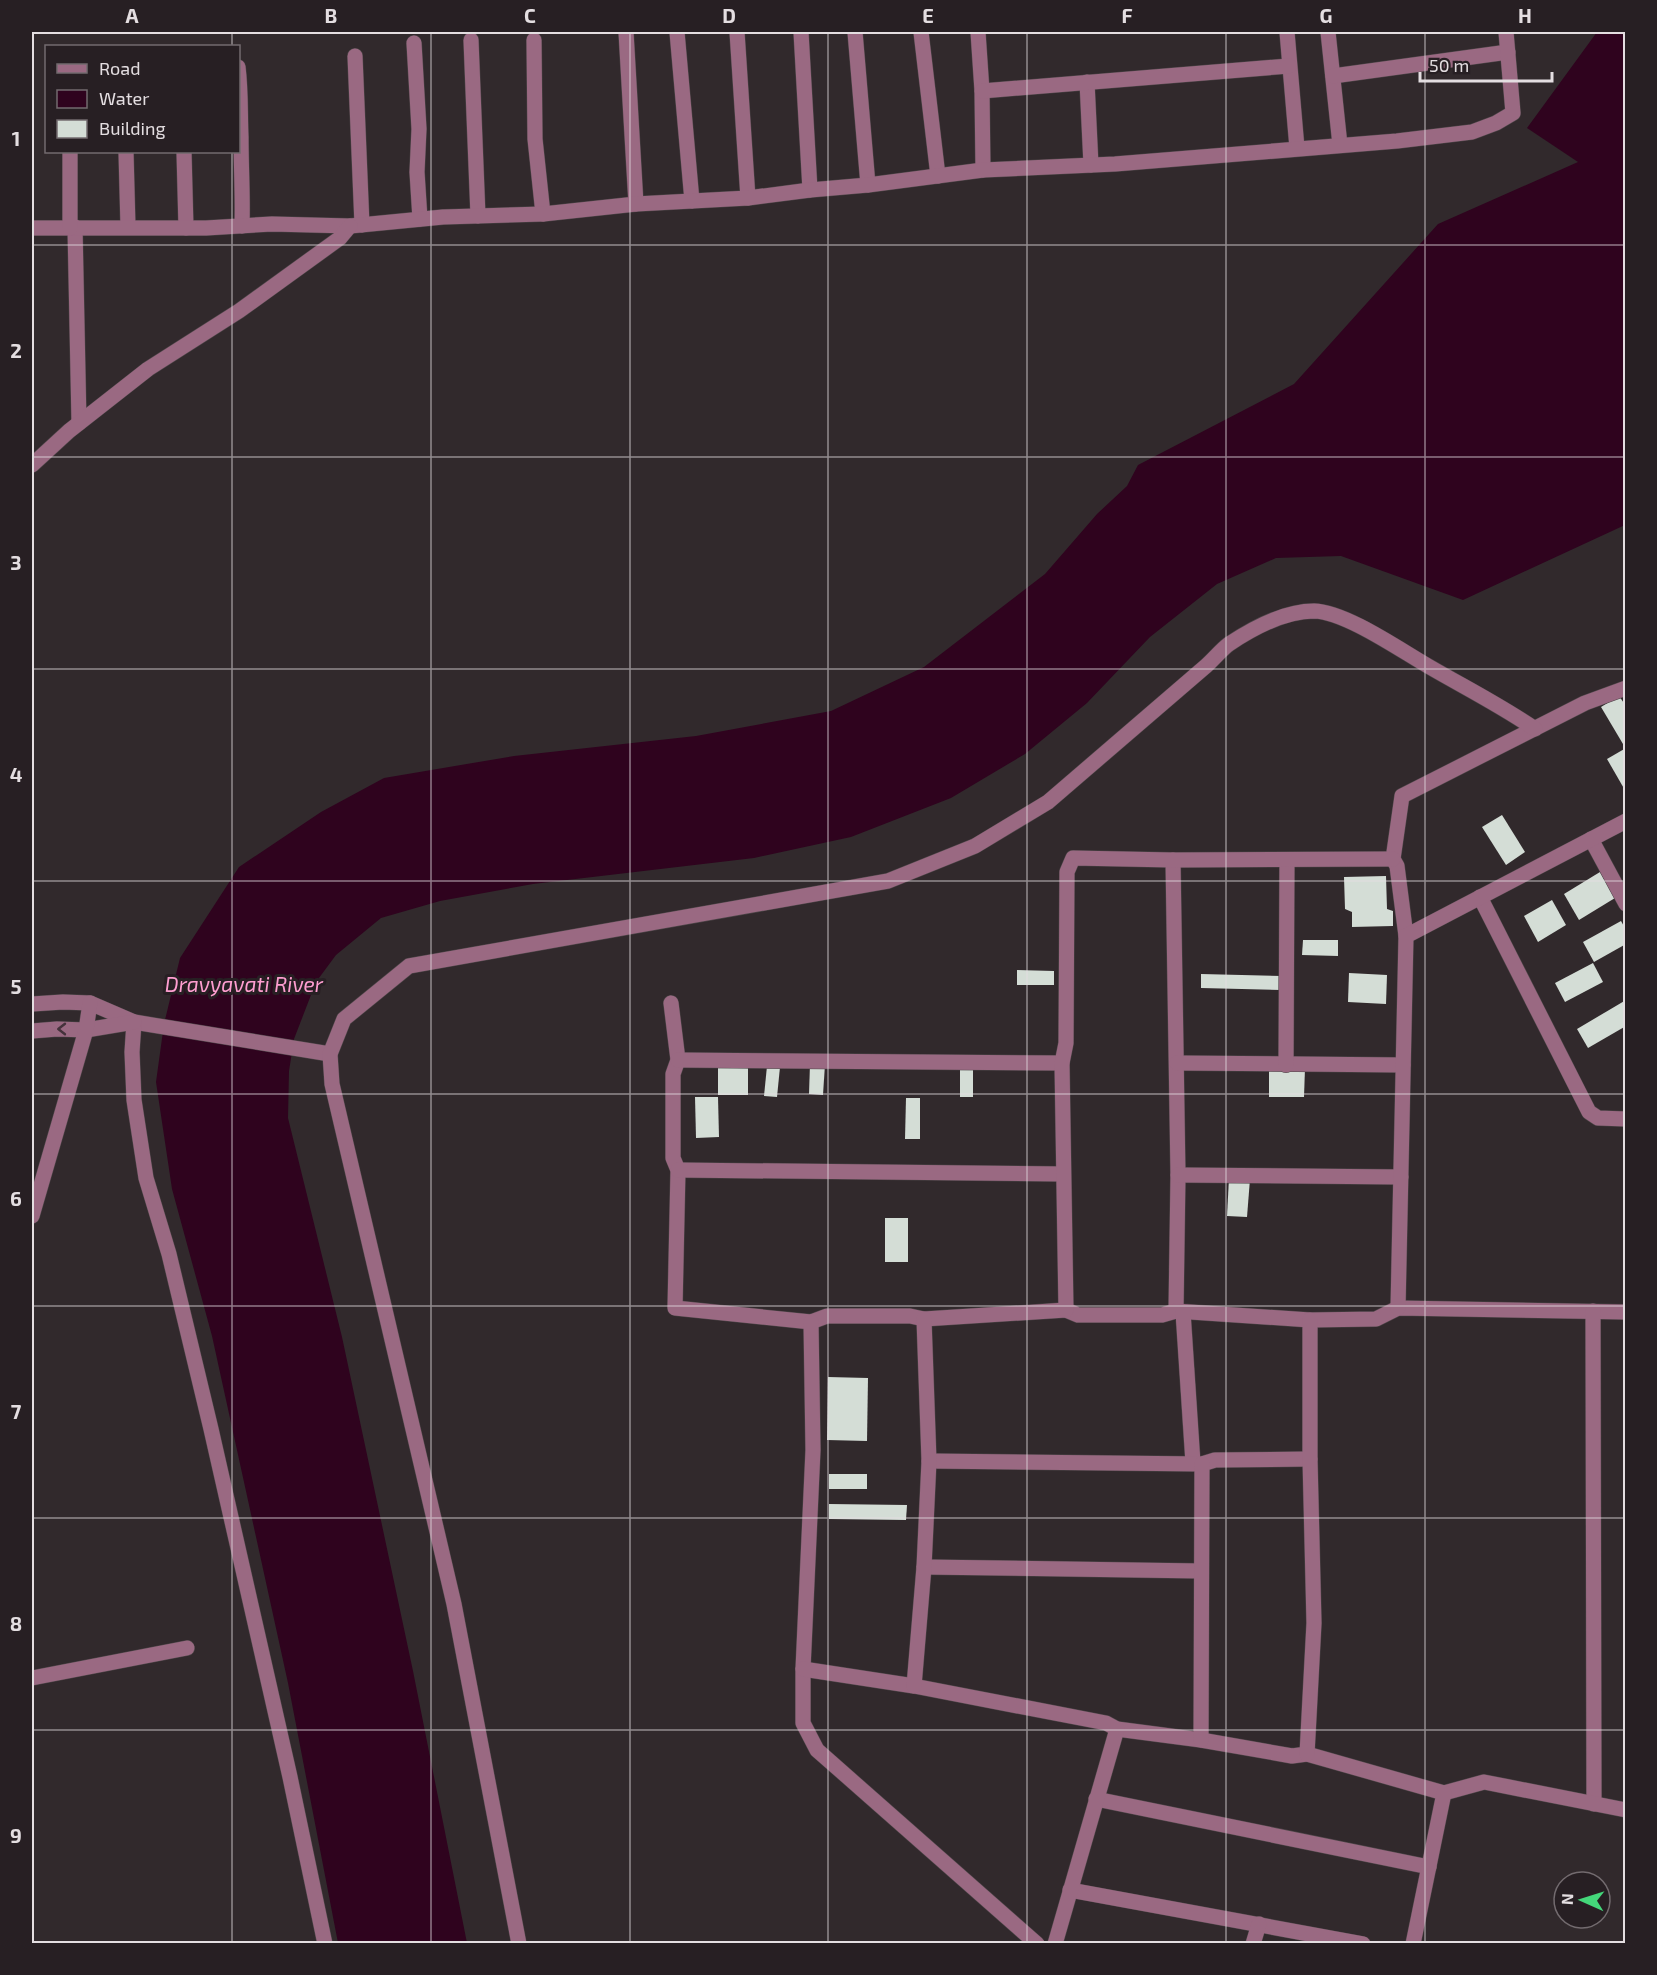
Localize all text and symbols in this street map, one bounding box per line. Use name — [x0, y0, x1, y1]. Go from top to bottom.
text: A — [125, 3, 139, 27]
text: B — [325, 3, 337, 27]
text: C — [524, 3, 536, 27]
text: D — [722, 3, 736, 27]
text: E — [922, 3, 934, 27]
text: F — [1121, 3, 1133, 27]
text: G — [1320, 3, 1332, 27]
text: H — [1518, 3, 1532, 27]
legend — [45, 45, 240, 153]
scale bar — [1420, 45, 1552, 83]
text: 50 m — [1429, 54, 1469, 76]
text: Road — [99, 57, 140, 79]
text: Water — [99, 87, 149, 109]
text: Building — [99, 117, 166, 139]
text: 1 — [12, 126, 20, 150]
text: 2 — [10, 338, 22, 362]
text: 3 — [10, 550, 22, 574]
text: 4 — [10, 762, 23, 786]
water label: Dravyavati River — [165, 971, 324, 997]
text: 5 — [10, 974, 22, 998]
one-way arrow — [57, 1023, 66, 1035]
text: 6 — [10, 1186, 22, 1210]
text: 7 — [11, 1399, 22, 1423]
text: 8 — [10, 1611, 22, 1635]
text: 9 — [10, 1823, 22, 1847]
north arrow — [1552, 1870, 1612, 1930]
text: N — [1557, 1893, 1576, 1905]

